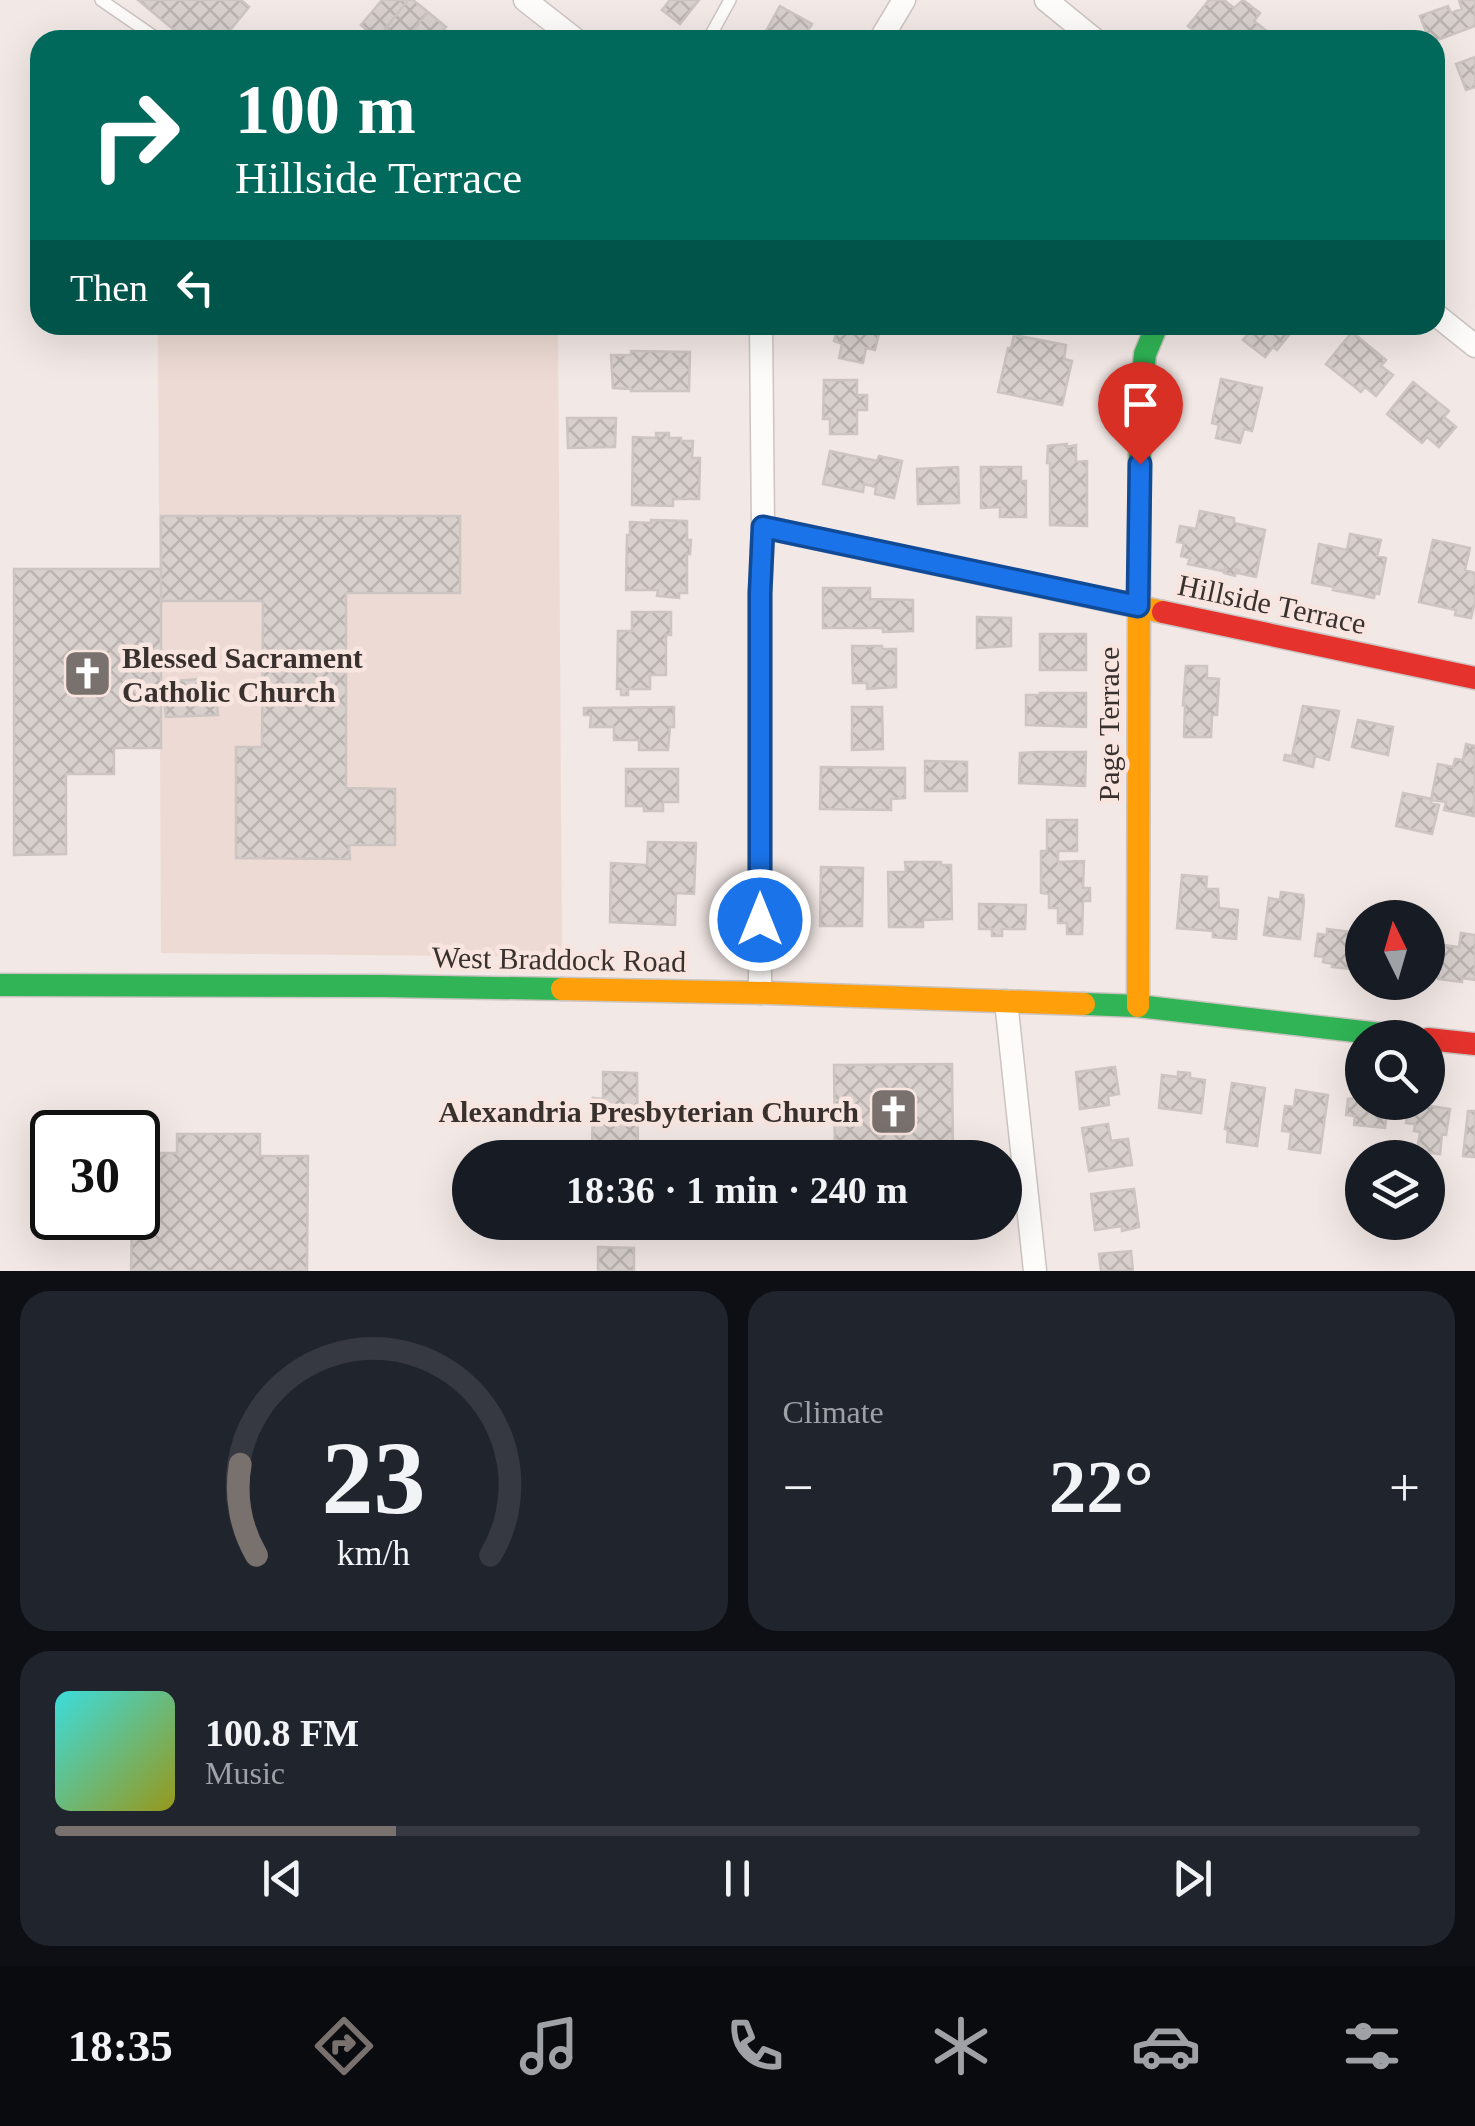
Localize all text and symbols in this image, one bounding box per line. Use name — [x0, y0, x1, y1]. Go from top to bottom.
icon: right — [70, 70, 200, 200]
text: 100 m — [235, 71, 416, 148]
text: Hillside Terrace — [235, 153, 522, 203]
icon: left — [168, 260, 223, 315]
text: Then — [70, 267, 148, 309]
pin — [1098, 362, 1183, 465]
icon: arrive — [1113, 377, 1168, 432]
street label: Hillside Terrace — [1175, 568, 1369, 640]
place label: Blessed Sacrament Catholic Church — [122, 641, 363, 708]
street label: Page Terrace — [1092, 647, 1125, 801]
church icon: Blessed Sacrament Catholic Church — [61, 648, 113, 700]
position arrow — [708, 868, 812, 972]
north arrow — [1345, 900, 1445, 1000]
map controls — [1345, 900, 1445, 1240]
street label: West Braddock Road — [432, 940, 686, 978]
button: search — [1345, 1020, 1445, 1120]
church icon: Alexandria Presbyterian Church — [868, 1085, 920, 1137]
place label: Alexandria Presbyterian Church — [438, 1095, 859, 1128]
speed limit sign: 30 — [30, 1110, 160, 1240]
button: layers — [1345, 1140, 1445, 1240]
text: 18:36 · 1 min · 240 m — [566, 1169, 908, 1211]
text: Climate — [783, 1394, 884, 1430]
text: 23 — [322, 1420, 426, 1535]
text: 22° — [1049, 1445, 1154, 1528]
text: − — [783, 1457, 814, 1518]
text: + — [1389, 1457, 1420, 1518]
text: km/h — [337, 1533, 411, 1573]
text: 100.8 FM — [205, 1712, 359, 1754]
text: Music — [205, 1755, 285, 1791]
icon: previous — [255, 1851, 310, 1906]
icon: pause — [710, 1851, 765, 1906]
icon: next — [1165, 1851, 1220, 1906]
icon: directions — [309, 2011, 379, 2081]
icon: music — [514, 2011, 584, 2081]
icon: phone — [720, 2011, 790, 2081]
icon: climate — [926, 2011, 996, 2081]
icon: car — [1131, 2011, 1201, 2081]
icon: filters — [1337, 2011, 1407, 2081]
text: 18:35 — [68, 2021, 173, 2071]

